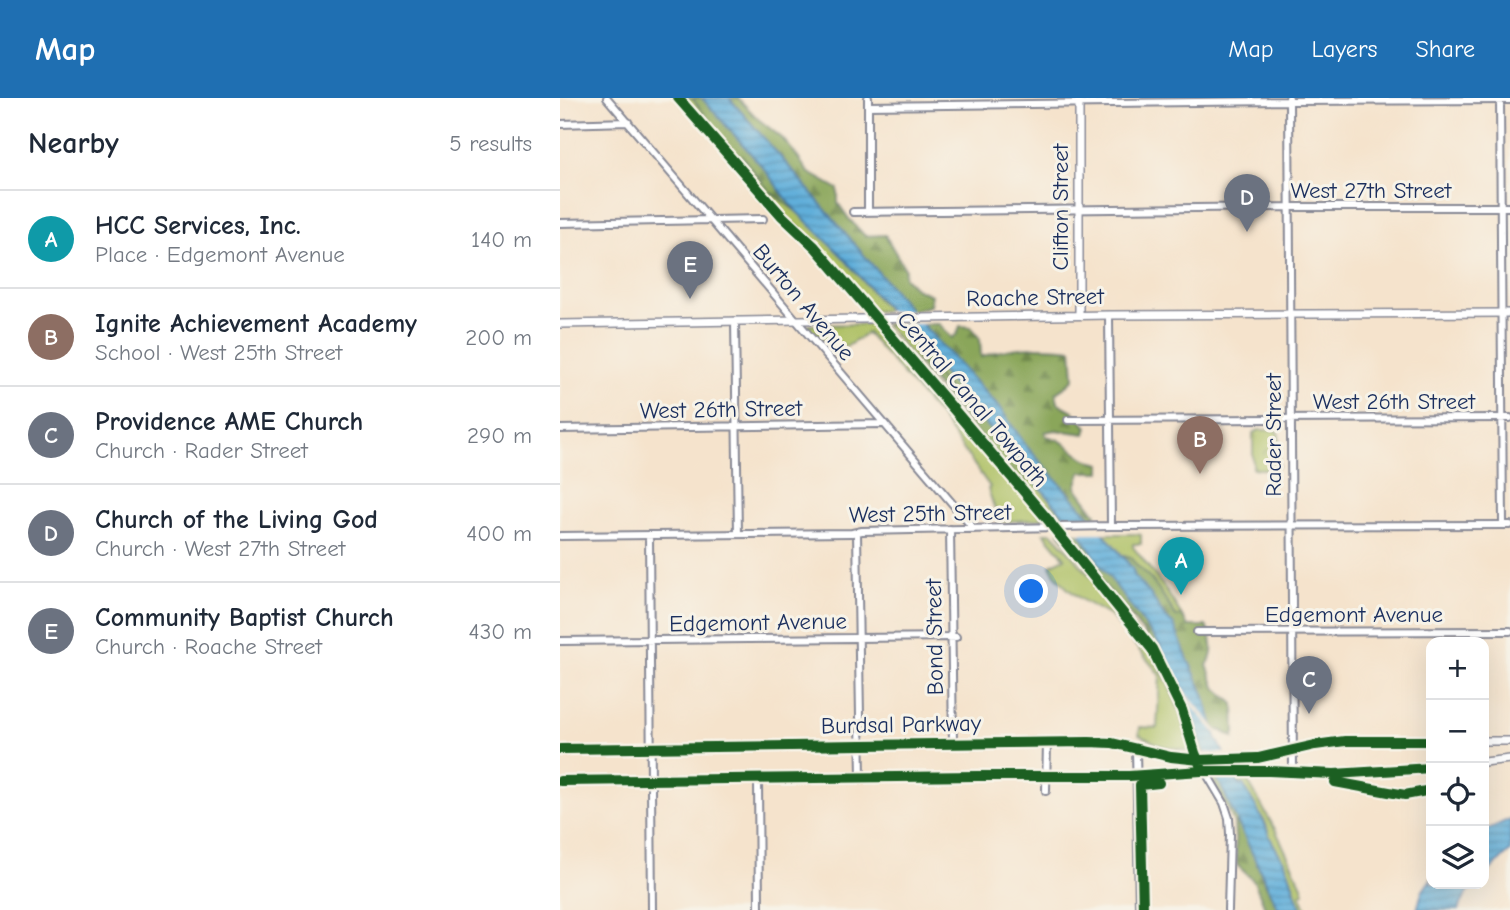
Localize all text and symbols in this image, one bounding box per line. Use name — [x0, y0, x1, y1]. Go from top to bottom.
text: Map — [35, 30, 96, 68]
text: Map — [1228, 35, 1274, 63]
text: Layers — [1312, 35, 1377, 63]
text: Share — [1415, 35, 1475, 63]
text: Nearby — [28, 126, 119, 161]
text: 5 results — [449, 130, 532, 157]
street label: Clifton Street — [1047, 142, 1074, 270]
pin: D — [1224, 174, 1270, 232]
street label: West 27th Street — [1291, 177, 1453, 204]
text: HCC Services, Inc. — [95, 211, 301, 241]
text: A — [45, 226, 57, 253]
text: 140 m — [471, 226, 532, 253]
street label: Burton Avenue — [747, 239, 860, 366]
text: Place · Edgemont Avenue — [95, 241, 345, 268]
pin: E — [667, 241, 713, 299]
street label: Roache Street — [966, 283, 1105, 312]
street label: Central Canal Towpath — [892, 306, 1054, 492]
text: Ignite Achievement Academy — [95, 309, 417, 339]
text: B — [44, 324, 58, 351]
text: 200 m — [465, 324, 532, 351]
text: School · West 25th Street — [95, 339, 342, 366]
street label: Rader Street — [1260, 372, 1287, 497]
street label: West 26th Street — [1313, 388, 1477, 415]
street label: West 26th Street — [640, 395, 804, 424]
text: Providence AME Church — [95, 407, 363, 437]
pin: B — [1177, 416, 1223, 474]
text: C — [44, 422, 58, 449]
text: 290 m — [467, 422, 532, 449]
text: Church · Rader Street — [95, 437, 308, 464]
street label: West 25th Street — [849, 499, 1013, 528]
text: Church of the Living God — [95, 505, 378, 535]
text: D — [44, 520, 58, 547]
text: 400 m — [466, 520, 532, 547]
text: Church · West 27th Street — [95, 535, 345, 562]
pin: A — [1158, 537, 1204, 595]
your location — [1014, 574, 1048, 608]
street label: Bond Street — [920, 577, 949, 696]
street label: Edgemont Avenue — [1265, 601, 1443, 628]
text: Community Baptist Church — [95, 603, 394, 633]
street label: Edgemont Avenue — [669, 607, 847, 638]
text: E — [44, 618, 58, 645]
text: 430 m — [469, 618, 532, 645]
text: Church · Roache Street — [95, 633, 322, 660]
map controls — [1426, 637, 1489, 889]
button: + — [1426, 637, 1489, 700]
pin: C — [1286, 656, 1332, 714]
button: − — [1426, 700, 1489, 763]
street label: Burdsal Parkway — [821, 710, 982, 739]
button: locate — [1426, 763, 1489, 826]
button: layers — [1426, 826, 1489, 889]

